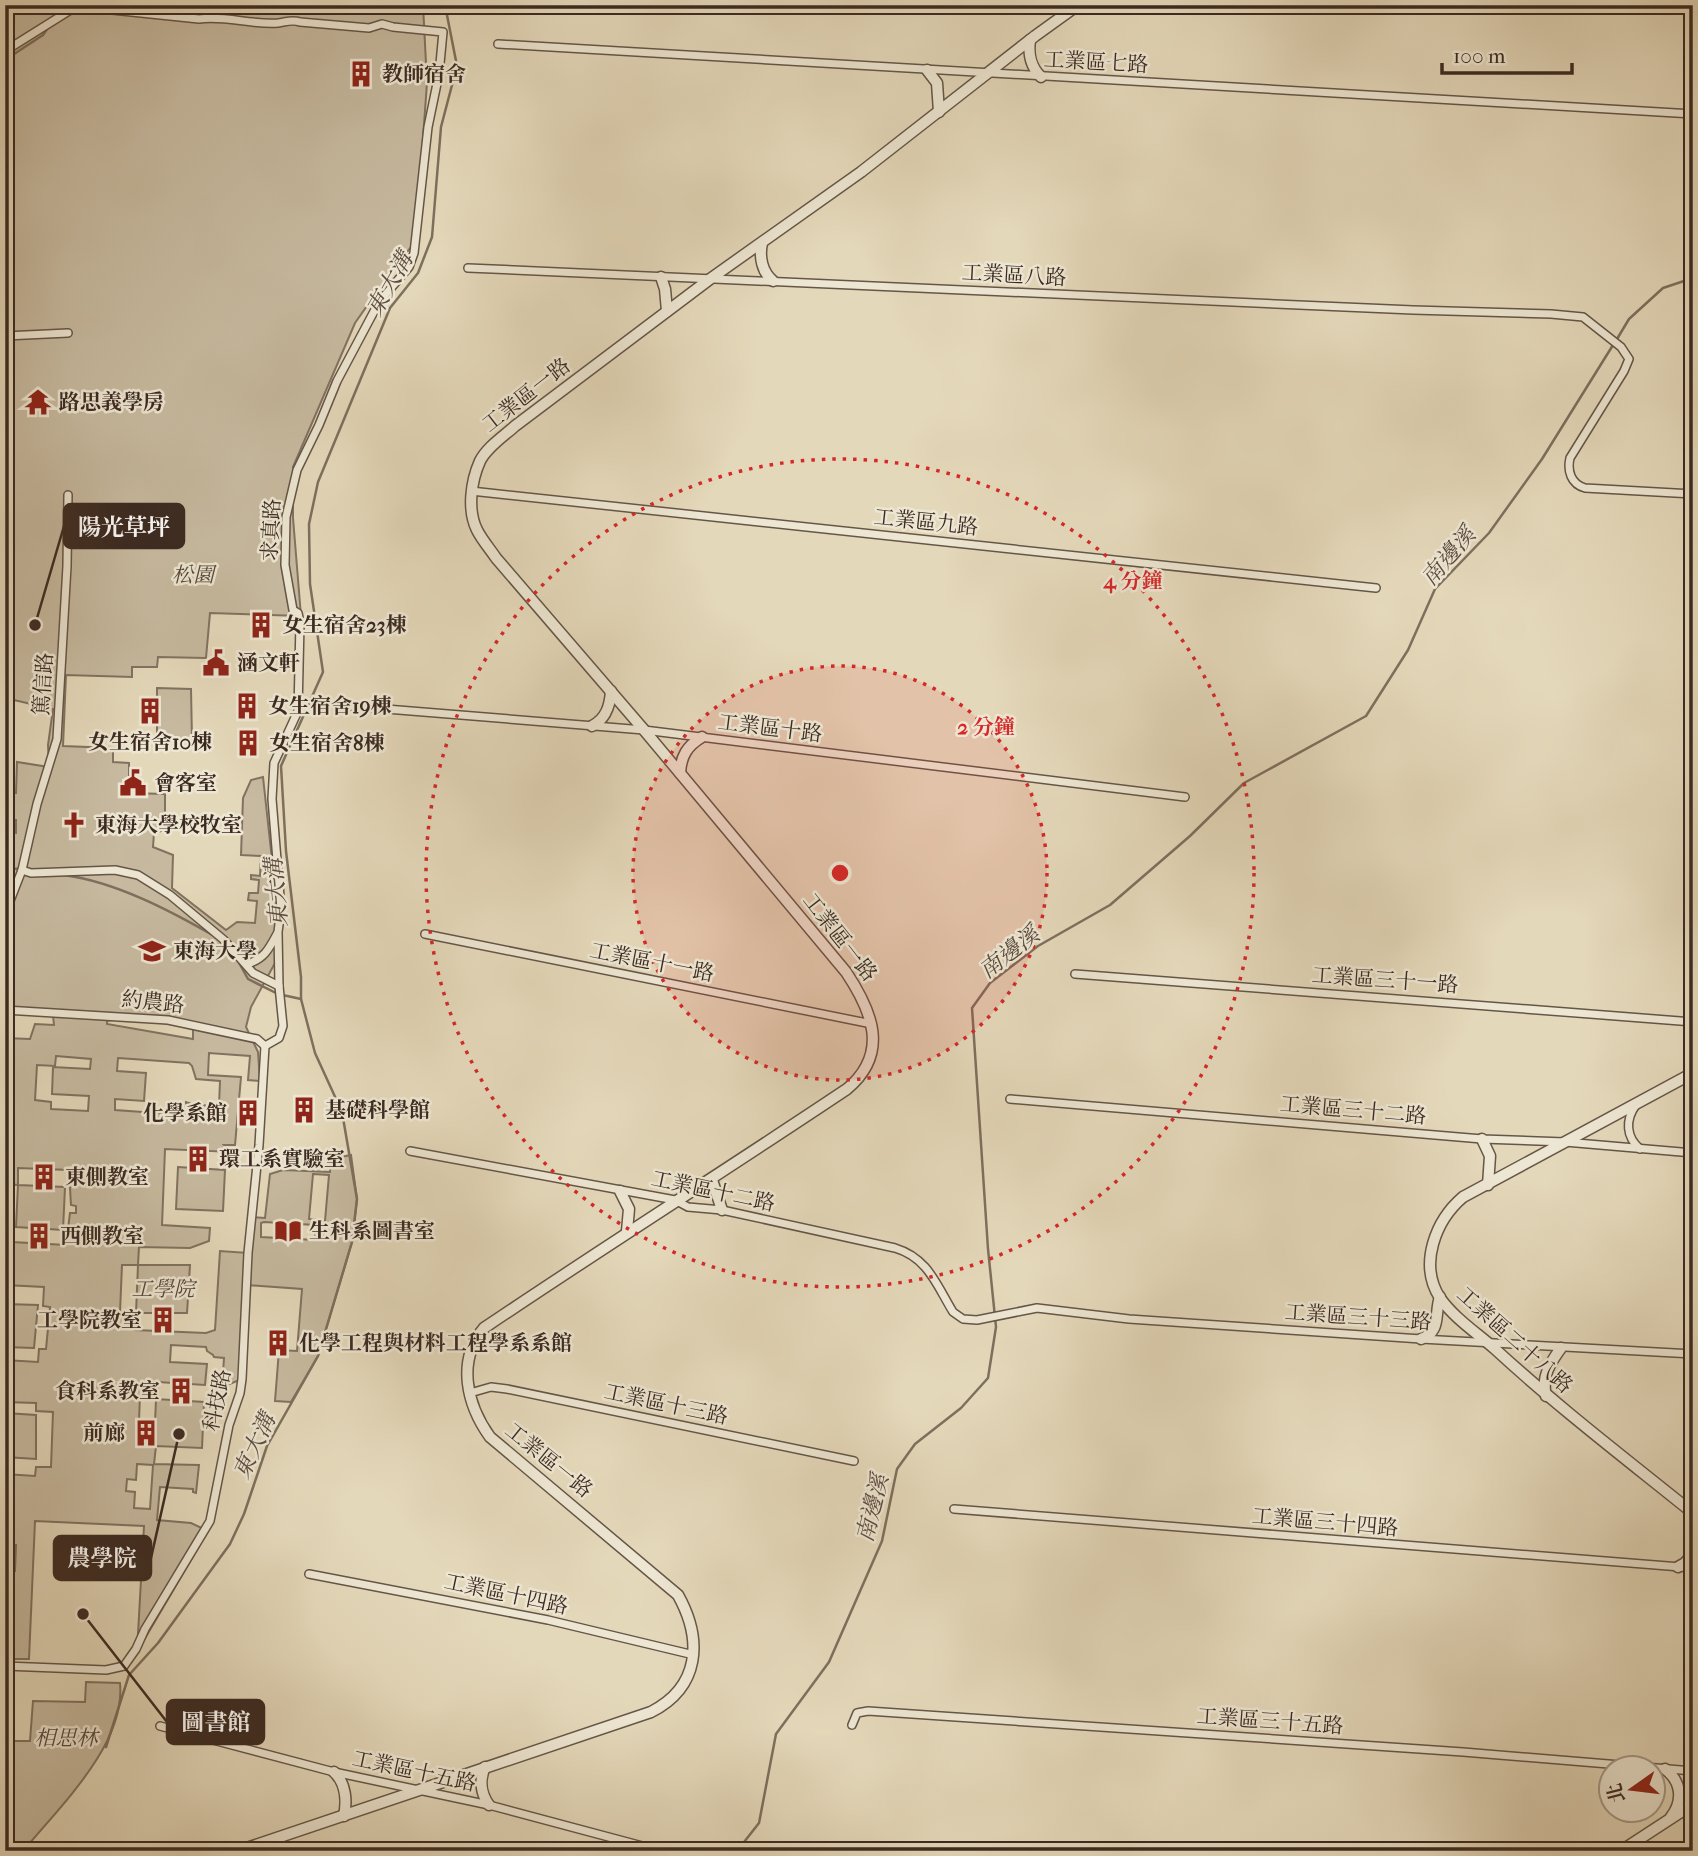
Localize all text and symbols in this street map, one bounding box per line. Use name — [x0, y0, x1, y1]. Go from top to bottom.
scale bar — [1442, 32, 1572, 76]
text: 100 m — [1453, 44, 1506, 68]
street label: 工業區七路 — [1043, 47, 1149, 77]
building icon: 教師宿舍 — [346, 59, 376, 89]
place label: 教師宿舍 — [382, 62, 466, 86]
water label: 東大溝 — [360, 244, 420, 321]
street label: 工業區八路 — [961, 260, 1067, 290]
street label: 工業區一路 — [477, 353, 575, 437]
temple icon: 路思義學房 — [23, 387, 53, 417]
place label: 路思義學房 — [59, 390, 164, 414]
street label: 求真路 — [257, 498, 285, 562]
callout: 陽光草坪 — [64, 504, 184, 548]
street label: 工業區九路 — [873, 505, 979, 539]
text: 陽光草坪 — [78, 514, 170, 541]
water label: 南邊溪 — [1416, 519, 1483, 591]
park label: 松園 — [172, 563, 217, 587]
text: 4 分鐘 — [1103, 569, 1162, 594]
building icon: 女生宿舍23棟 — [246, 610, 276, 640]
place label: 女生宿舍23棟 — [282, 613, 406, 637]
public building icon: 涵文軒 — [201, 648, 231, 678]
place label: 涵文軒 — [237, 651, 300, 675]
street label: 篤信路 — [29, 652, 57, 716]
building icon: 女生宿舍19棟 — [232, 691, 262, 721]
place label: 女生宿舍19棟 — [268, 694, 392, 718]
building icon: 女生宿舍10棟 — [135, 696, 165, 726]
street label: 工業區十路 — [716, 710, 824, 746]
text: 2 分鐘 — [957, 715, 1015, 739]
building icon: 女生宿舍8棟 — [233, 728, 263, 758]
place label: 女生宿舍10棟 — [88, 730, 212, 754]
place label: 女生宿舍8棟 — [269, 731, 385, 755]
public building icon: 會客室 — [118, 768, 148, 798]
place label: 會客室 — [154, 771, 217, 795]
church icon: 東海大學校牧室 — [59, 810, 89, 840]
place label: 東海大學校牧室 — [95, 813, 242, 837]
water label: 東大溝 — [260, 853, 293, 929]
centre of rings — [828, 861, 852, 885]
street label: 工業區一路 — [798, 888, 882, 986]
water label: 南邊溪 — [974, 919, 1047, 984]
school or university icon: 東海大學 — [137, 936, 167, 966]
street label: 工業區十一路 — [588, 938, 716, 986]
place label: 東海大學 — [173, 939, 257, 963]
street label: 工業區三十一路 — [1311, 963, 1459, 997]
street label: 約農路 — [120, 987, 186, 1017]
street label: 工業區三十二路 — [1279, 1092, 1427, 1128]
building icon: 基礎科學館 — [289, 1095, 319, 1125]
building icon: 化學系館 — [233, 1098, 263, 1128]
place label: 基礎科學館 — [325, 1098, 430, 1122]
place label: 化學系館 — [143, 1101, 227, 1125]
building icon: 環工系實驗室 — [183, 1144, 213, 1174]
place label: 環工系實驗室 — [219, 1147, 345, 1171]
building icon: 東側教室 — [29, 1162, 59, 1192]
place label: 東側教室 — [65, 1165, 149, 1189]
street label: 工業區十二路 — [649, 1166, 777, 1216]
library icon: 生科系圖書室 — [273, 1216, 303, 1246]
place label: 生科系圖書室 — [309, 1219, 435, 1243]
building icon: 西側教室 — [24, 1221, 54, 1251]
place label: 西側教室 — [60, 1224, 144, 1248]
park label: 工學院 — [132, 1277, 197, 1301]
street label: 工業區二十八路 — [1452, 1282, 1578, 1398]
street label: 工業區三十三路 — [1284, 1300, 1432, 1334]
building icon: 工學院教室 — [148, 1305, 178, 1335]
place label: 工學院教室 — [37, 1308, 142, 1332]
building icon: 化學工程與材料工程學系系館 — [263, 1328, 293, 1358]
place label: 化學工程與材料工程學系系館 — [299, 1331, 572, 1355]
street label: 科技路 — [199, 1367, 235, 1433]
building icon: 食科系教室 — [166, 1376, 196, 1406]
place label: 食科系教室 — [55, 1379, 160, 1403]
street label: 工業區十三路 — [602, 1379, 730, 1429]
water label: 東大溝 — [228, 1406, 283, 1483]
building icon: 前廊 — [131, 1418, 161, 1448]
street label: 工業區一路 — [501, 1418, 597, 1502]
place label: 前廊 — [83, 1421, 125, 1445]
water label: 南邊溪 — [851, 1468, 895, 1545]
street label: 工業區三十四路 — [1251, 1504, 1399, 1540]
callout: 農學院 — [54, 1536, 151, 1580]
text: 農學院 — [68, 1545, 137, 1572]
street label: 工業區十四路 — [442, 1569, 570, 1619]
callout: 圖書館 — [167, 1700, 264, 1744]
street label: 工業區三十五路 — [1196, 1704, 1344, 1738]
text: 圖書館 — [182, 1709, 251, 1736]
park label: 相思林 — [35, 1726, 100, 1750]
street label: 工業區十五路 — [350, 1746, 478, 1796]
north arrow — [1596, 1755, 1666, 1825]
text: 北 — [1604, 1781, 1629, 1805]

